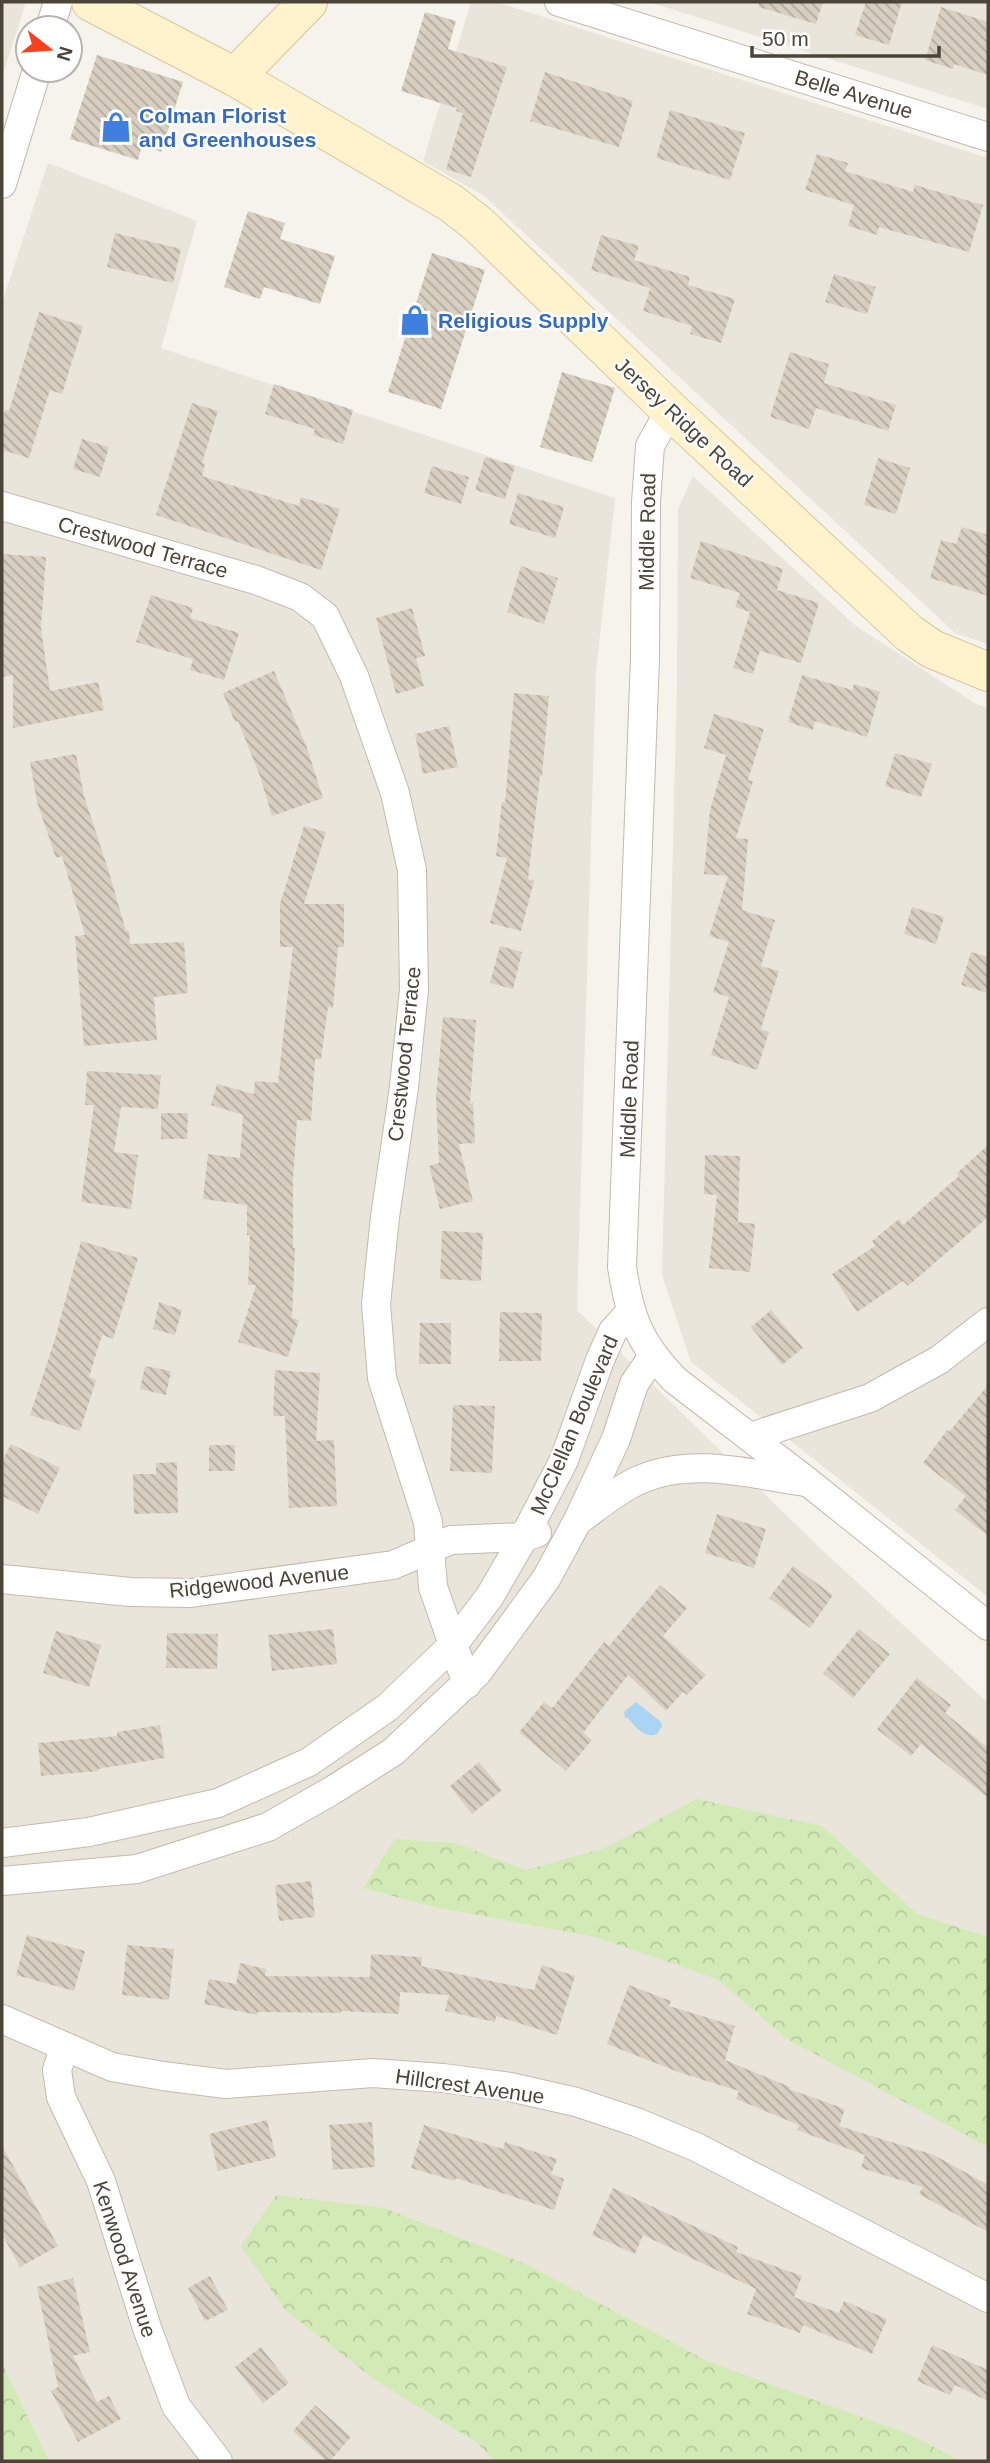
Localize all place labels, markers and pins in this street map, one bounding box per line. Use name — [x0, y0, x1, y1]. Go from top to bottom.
place label: Colman Florist and Greenhouses — [139, 104, 316, 151]
shop icon: Colman Florist and Greenhouses — [99, 110, 133, 144]
shop icon: Religious Supply — [398, 303, 432, 337]
place label: Religious Supply — [438, 309, 609, 332]

